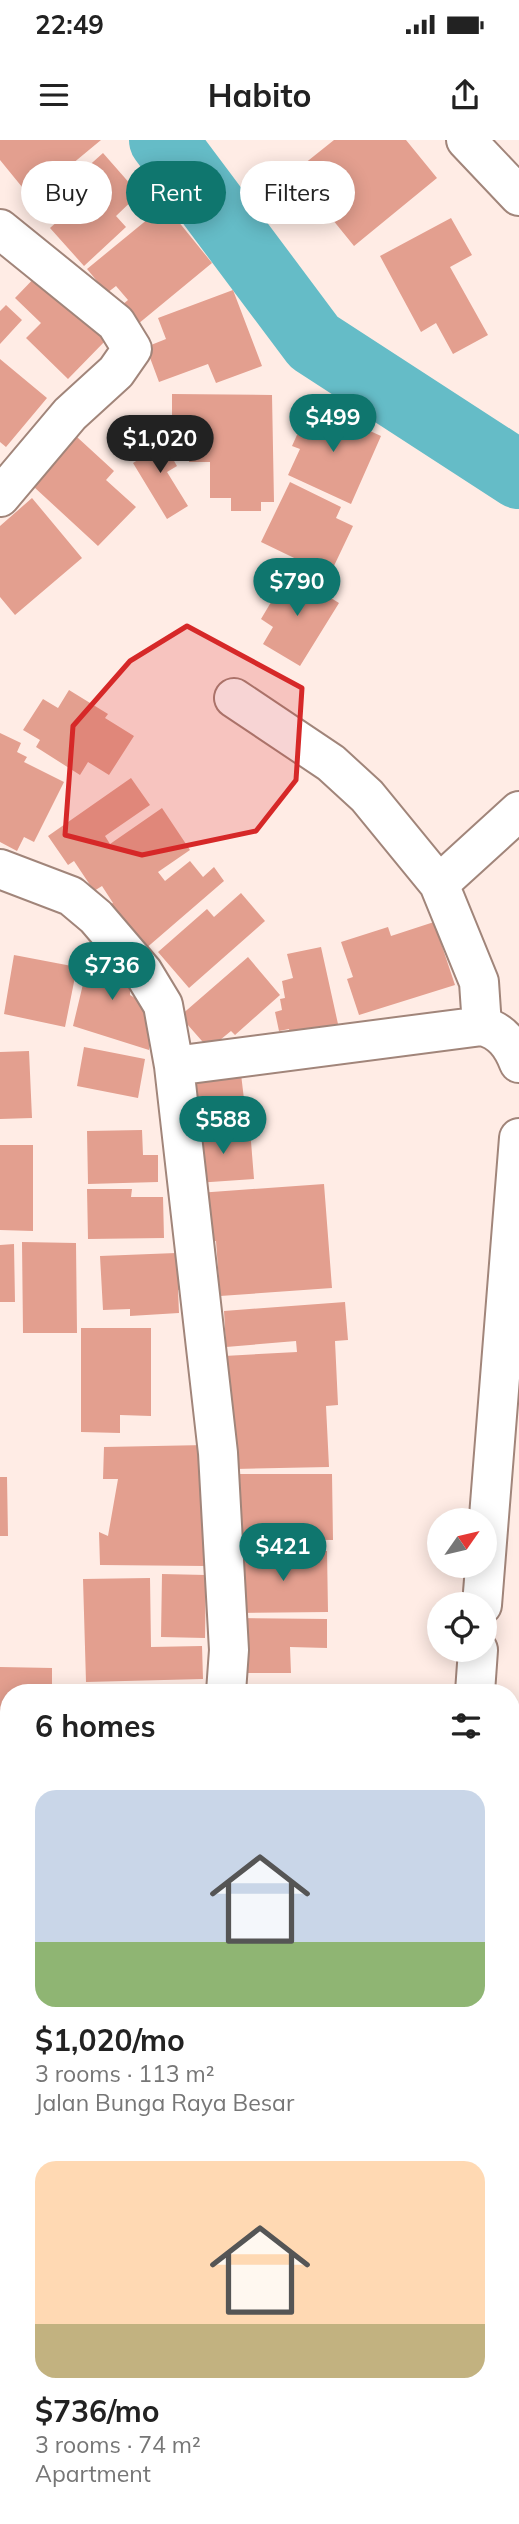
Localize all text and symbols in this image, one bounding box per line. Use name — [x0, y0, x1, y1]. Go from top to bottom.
text: 22:49 — [35, 8, 104, 41]
text: Habito — [208, 75, 311, 115]
icon: menu — [35, 76, 73, 114]
icon: share — [446, 76, 484, 114]
chip: Buy — [21, 161, 112, 224]
chip: Rent — [126, 161, 226, 224]
chip: Filters — [240, 161, 355, 224]
pin: $499 — [292, 394, 374, 454]
text: $499 — [305, 402, 361, 431]
pin: $1,020 — [103, 416, 217, 475]
text: $1,020 — [123, 423, 197, 452]
pin: $790 — [256, 559, 338, 618]
text: $790 — [269, 566, 325, 595]
pin: $736 — [71, 942, 153, 1002]
text: $736 — [84, 950, 140, 979]
pin: $588 — [182, 1096, 264, 1156]
text: $588 — [195, 1104, 251, 1133]
north arrow — [427, 1508, 497, 1578]
map controls — [427, 1508, 497, 1662]
pin: $421 — [242, 1524, 324, 1583]
text: $421 — [255, 1531, 311, 1560]
button: locate — [427, 1592, 497, 1662]
text: 6 homes — [35, 1707, 156, 1745]
icon: filters — [447, 1707, 485, 1745]
icon: home — [197, 1836, 323, 1962]
text: $1,020/mo — [35, 2021, 185, 2059]
text: 3 rooms · 113 m² — [35, 2059, 215, 2088]
text: Jalan Bunga Raya Besar — [35, 2088, 294, 2117]
icon: home — [197, 2207, 323, 2333]
text: $736/mo — [35, 2392, 159, 2430]
text: 3 rooms · 74 m² — [35, 2430, 201, 2459]
text: Apartment — [35, 2459, 151, 2488]

